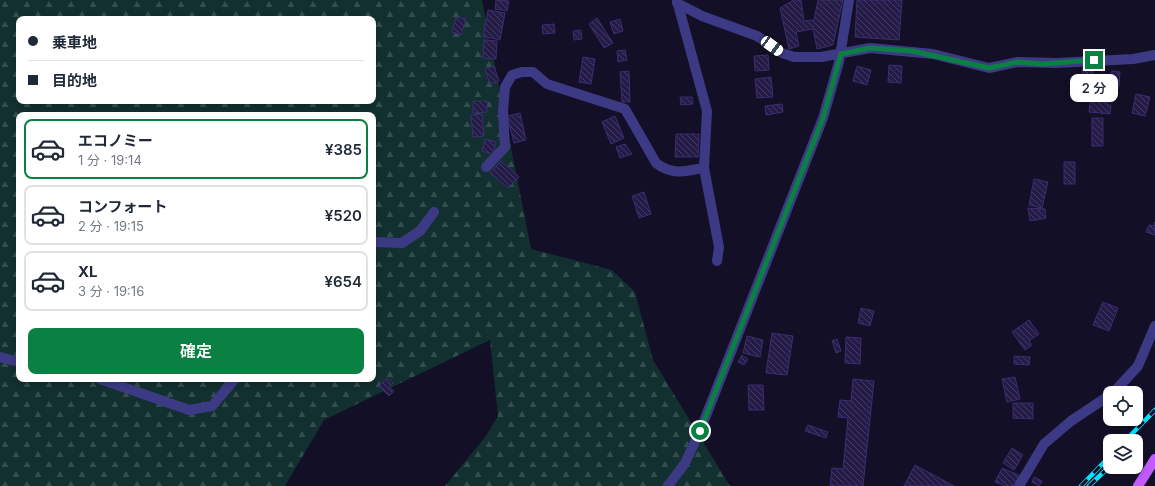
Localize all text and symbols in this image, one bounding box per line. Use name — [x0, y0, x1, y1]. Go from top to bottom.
text: 乗車地 — [52, 33, 97, 52]
car — [759, 34, 785, 58]
route end — [1085, 51, 1103, 69]
text: 目的地 — [52, 71, 97, 90]
callout: 2 分 — [1070, 74, 1118, 102]
text: 2 分 — [1082, 80, 1106, 96]
icon: car — [30, 131, 66, 167]
text: エコノミー — [78, 131, 153, 150]
text: ¥385 — [325, 140, 362, 159]
text: 1 分 · 19:14 — [78, 152, 142, 168]
icon: car — [30, 197, 66, 233]
text: コンフォート — [78, 197, 168, 216]
text: ¥520 — [325, 206, 362, 225]
text: 2 分 · 19:15 — [78, 218, 144, 234]
text: XL — [78, 262, 98, 281]
icon: car — [30, 263, 66, 299]
text: ¥654 — [325, 272, 362, 291]
text: 3 分 · 19:16 — [78, 283, 144, 299]
button: 確定 — [28, 328, 364, 374]
map controls — [1103, 386, 1143, 474]
button: locate — [1103, 386, 1143, 426]
route start — [691, 422, 709, 440]
button: layers — [1103, 434, 1143, 474]

